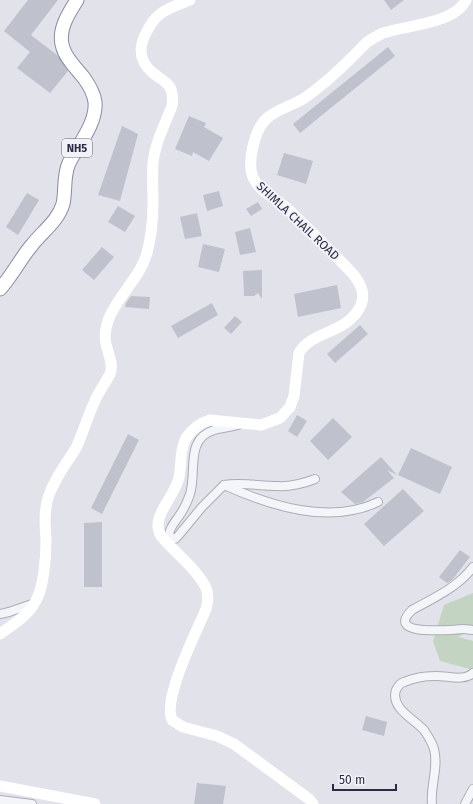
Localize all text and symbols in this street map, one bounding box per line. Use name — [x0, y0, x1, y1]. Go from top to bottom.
road number: NH5 — [62, 139, 92, 157]
street label: SHIMLA CHAIL ROAD — [254, 179, 342, 263]
scale bar — [333, 766, 396, 792]
text: 50 m — [339, 773, 365, 787]

